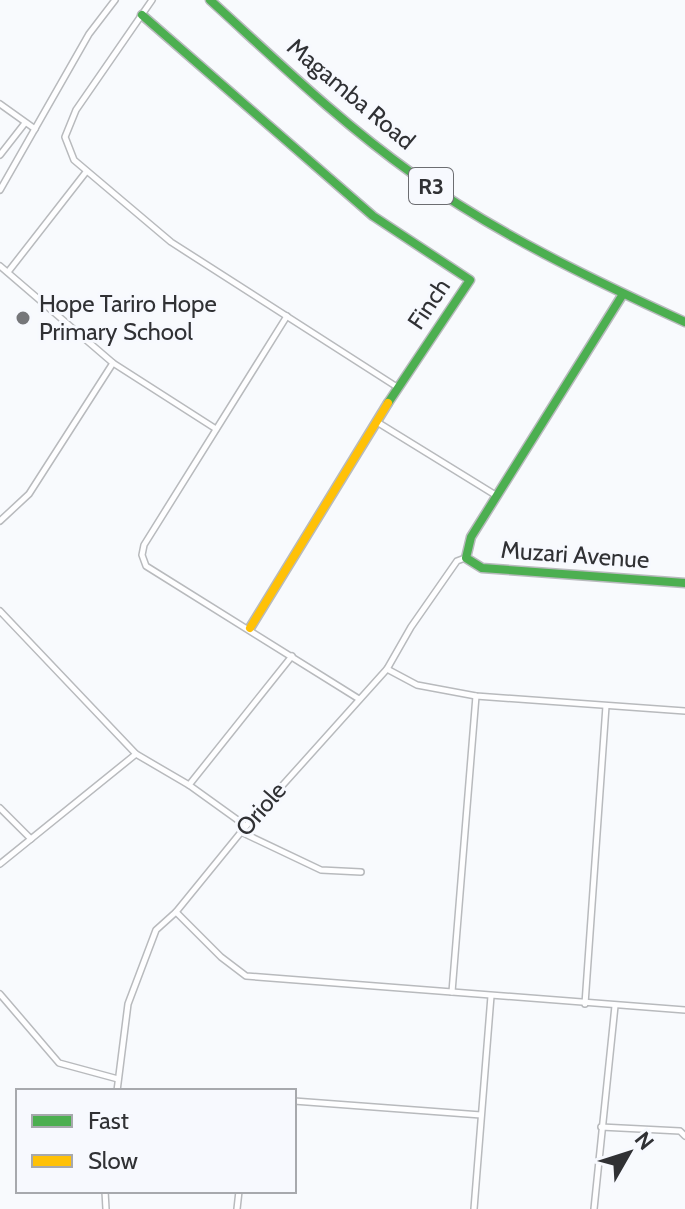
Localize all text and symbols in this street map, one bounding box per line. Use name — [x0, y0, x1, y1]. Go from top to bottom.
street label: Magamba Road — [282, 32, 421, 155]
road number: R3 — [409, 168, 453, 204]
street label: Finch — [401, 273, 456, 335]
place label: Hope Tariro Hope Primary School — [39, 289, 217, 346]
marker: Hope Tariro Hope Primary School — [14, 309, 32, 327]
street label: Muzari Avenue — [500, 535, 650, 574]
street label: Oriole — [229, 776, 292, 842]
legend — [16, 1089, 296, 1193]
text: Fast — [88, 1106, 129, 1135]
north arrow — [589, 1113, 669, 1193]
text: N — [629, 1126, 660, 1155]
text: Slow — [88, 1146, 138, 1175]

